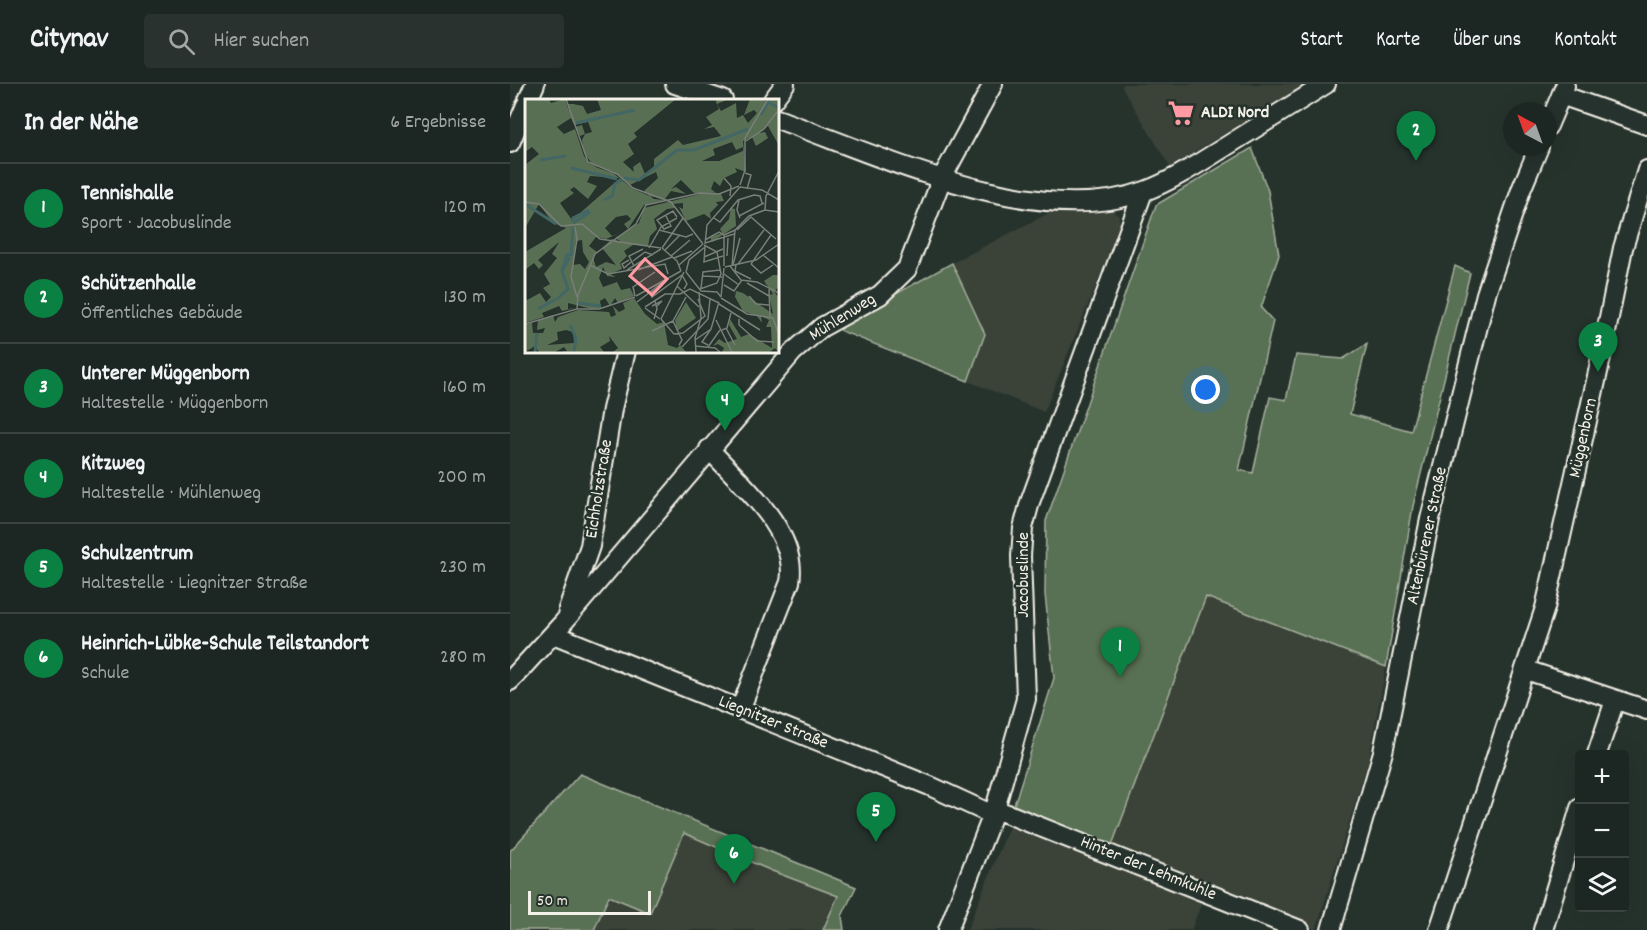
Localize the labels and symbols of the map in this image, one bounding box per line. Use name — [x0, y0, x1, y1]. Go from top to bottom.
supermarket icon: ALDI Nord — [1166, 98, 1196, 128]
inset map — [525, 99, 778, 352]
place label: ALDI Nord — [1201, 101, 1269, 126]
north arrow — [1503, 102, 1557, 156]
pin: 2 — [1396, 112, 1436, 161]
street label: Mühlenweg — [805, 288, 881, 348]
pin: 3 — [1578, 322, 1618, 372]
your location — [1191, 375, 1220, 404]
pin: 4 — [706, 382, 744, 431]
street label: Müggenborn — [1563, 396, 1605, 480]
street label: Eichholzstraße — [580, 438, 620, 540]
street label: Altenbürener Straße — [1401, 465, 1455, 607]
street label: Jacobuslinde — [1012, 532, 1037, 618]
pin: 1 — [1100, 628, 1140, 677]
street label: Liegnitzer Straße — [714, 690, 832, 756]
pin: 5 — [856, 792, 896, 842]
street label: Hinter der Lehmkuhle — [1076, 830, 1220, 908]
pin: 6 — [714, 834, 754, 884]
scale bar — [528, 888, 651, 916]

